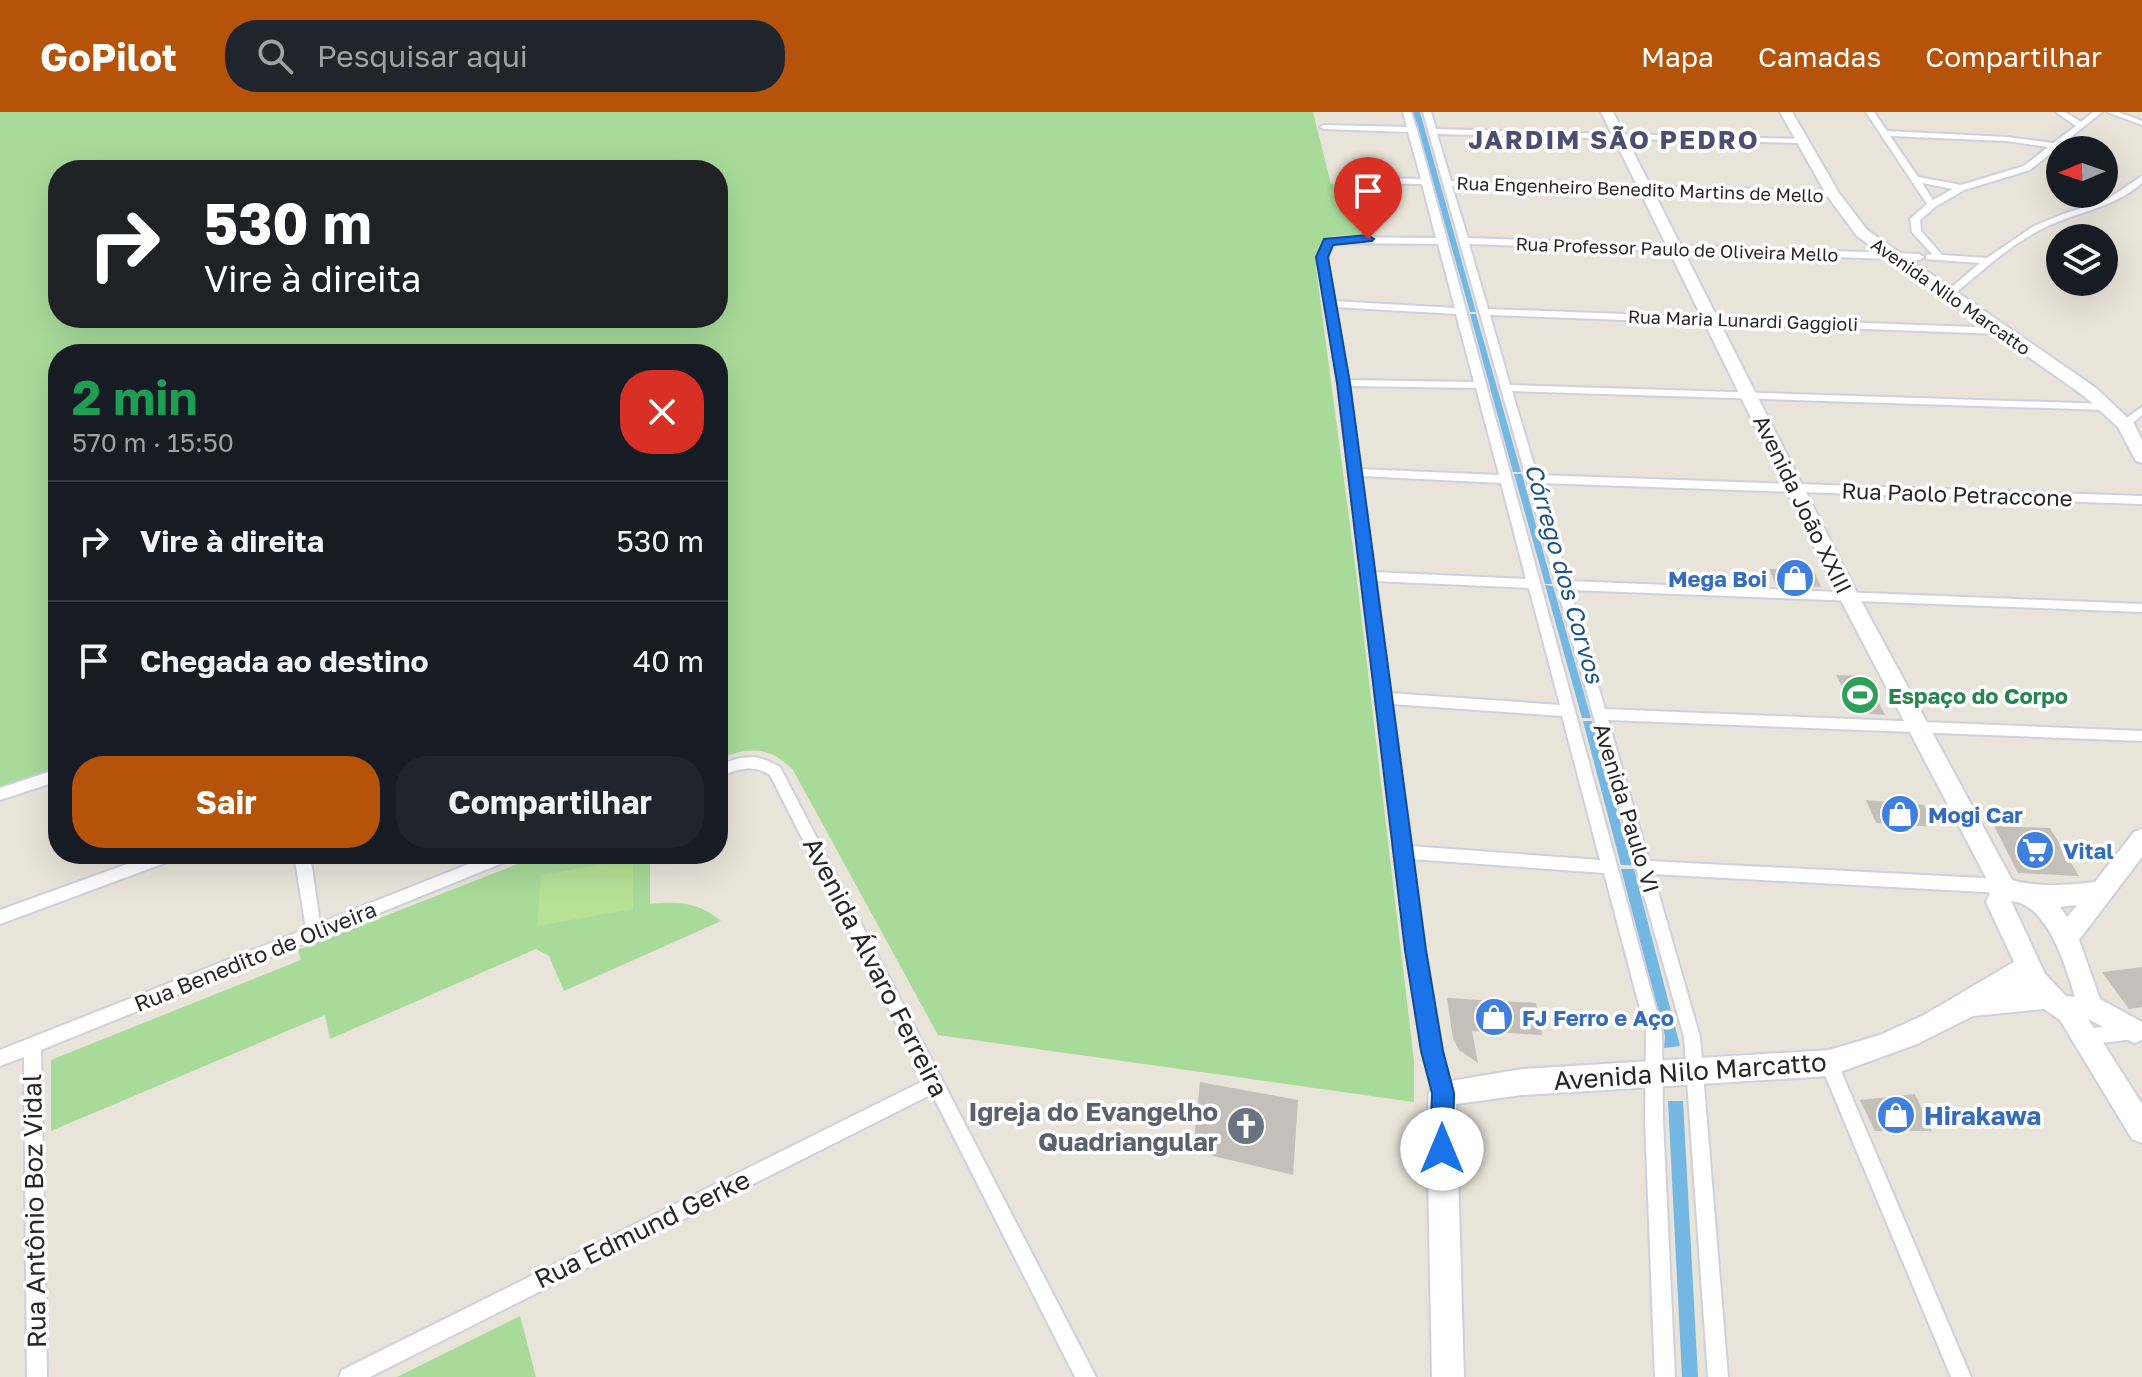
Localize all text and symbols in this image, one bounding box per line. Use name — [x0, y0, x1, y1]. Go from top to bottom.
search box — [225, 20, 785, 92]
text: GoPilot — [40, 34, 177, 79]
icon: search — [253, 34, 297, 78]
text: Pesquisar aqui — [317, 38, 528, 74]
text: Mapa — [1641, 40, 1714, 73]
text: Camadas — [1758, 40, 1881, 73]
text: Compartilhar — [1925, 40, 2102, 73]
district label: JARDIM SÃO PEDRO — [1468, 124, 1760, 155]
north arrow — [2046, 136, 2118, 208]
map controls — [2046, 136, 2118, 296]
pin — [1334, 157, 1402, 239]
icon: arrive — [1346, 169, 1390, 213]
street label: Rua Engenheiro Benedito Martins de Mello — [1456, 172, 1824, 206]
text: 530 m — [204, 189, 372, 256]
icon: right — [72, 192, 176, 296]
button: layers — [2046, 224, 2118, 296]
street label: Rua Professor Paulo de Oliveira Mello — [1515, 232, 1839, 266]
street label: Avenida Nilo Marcatto — [1867, 233, 2035, 359]
text: Vire à direita — [204, 257, 421, 300]
street label: Rua Maria Lunardi Gaggioli — [1628, 305, 1858, 335]
text: 2 min — [72, 368, 197, 426]
button: close — [620, 370, 704, 454]
street label: Avenida João XXIII — [1748, 410, 1858, 598]
text: 570 m · 15:50 — [72, 427, 234, 458]
water label: Córrego dos Corvos — [1519, 460, 1611, 688]
street label: Rua Paolo Petraccone — [1841, 476, 2073, 512]
icon: right — [72, 519, 116, 563]
text: Vire à direita — [140, 523, 324, 559]
text: 530 m — [616, 523, 704, 559]
shop icon: Mega Boi — [1774, 557, 1816, 599]
place label: Mega Boi — [1668, 565, 1767, 592]
icon: arrive — [72, 639, 116, 683]
text: Chegada ao destino — [140, 643, 428, 679]
text: 40 m — [633, 643, 704, 679]
sports icon: Espaço do Corpo — [1839, 674, 1881, 716]
place label: Espaço do Corpo — [1888, 682, 2068, 709]
street label: Avenida Paulo VI — [1588, 720, 1666, 896]
button: Sair — [72, 756, 380, 848]
button: Compartilhar — [396, 756, 704, 848]
shop icon: Mogi Car — [1879, 793, 1921, 835]
place label: Mogi Car — [1928, 801, 2023, 828]
supermarket icon: Vital — [2014, 829, 2056, 871]
street label: Avenida Álvaro Ferreira — [797, 832, 955, 1102]
place label: Vital — [2063, 837, 2114, 864]
street label: Rua Benedito de Oliveira — [130, 895, 380, 1017]
shop icon: FJ Ferro e Aço — [1473, 996, 1515, 1038]
place label: FJ Ferro e Aço — [1522, 1004, 1674, 1031]
street label: Avenida Nilo Marcatto — [1552, 1046, 1828, 1096]
street label: Rua Antônio Boz Vidal — [16, 1074, 52, 1348]
shop icon: Hirakawa — [1875, 1094, 1917, 1136]
place label: Igreja do Evangelho Quadriangular — [968, 1096, 1218, 1157]
place label: Hirakawa — [1924, 1100, 2041, 1131]
church icon: Igreja do Evangelho Quadriangular — [1225, 1105, 1267, 1147]
position arrow — [1400, 1107, 1484, 1191]
street label: Rua Edmund Gerke — [529, 1163, 755, 1295]

